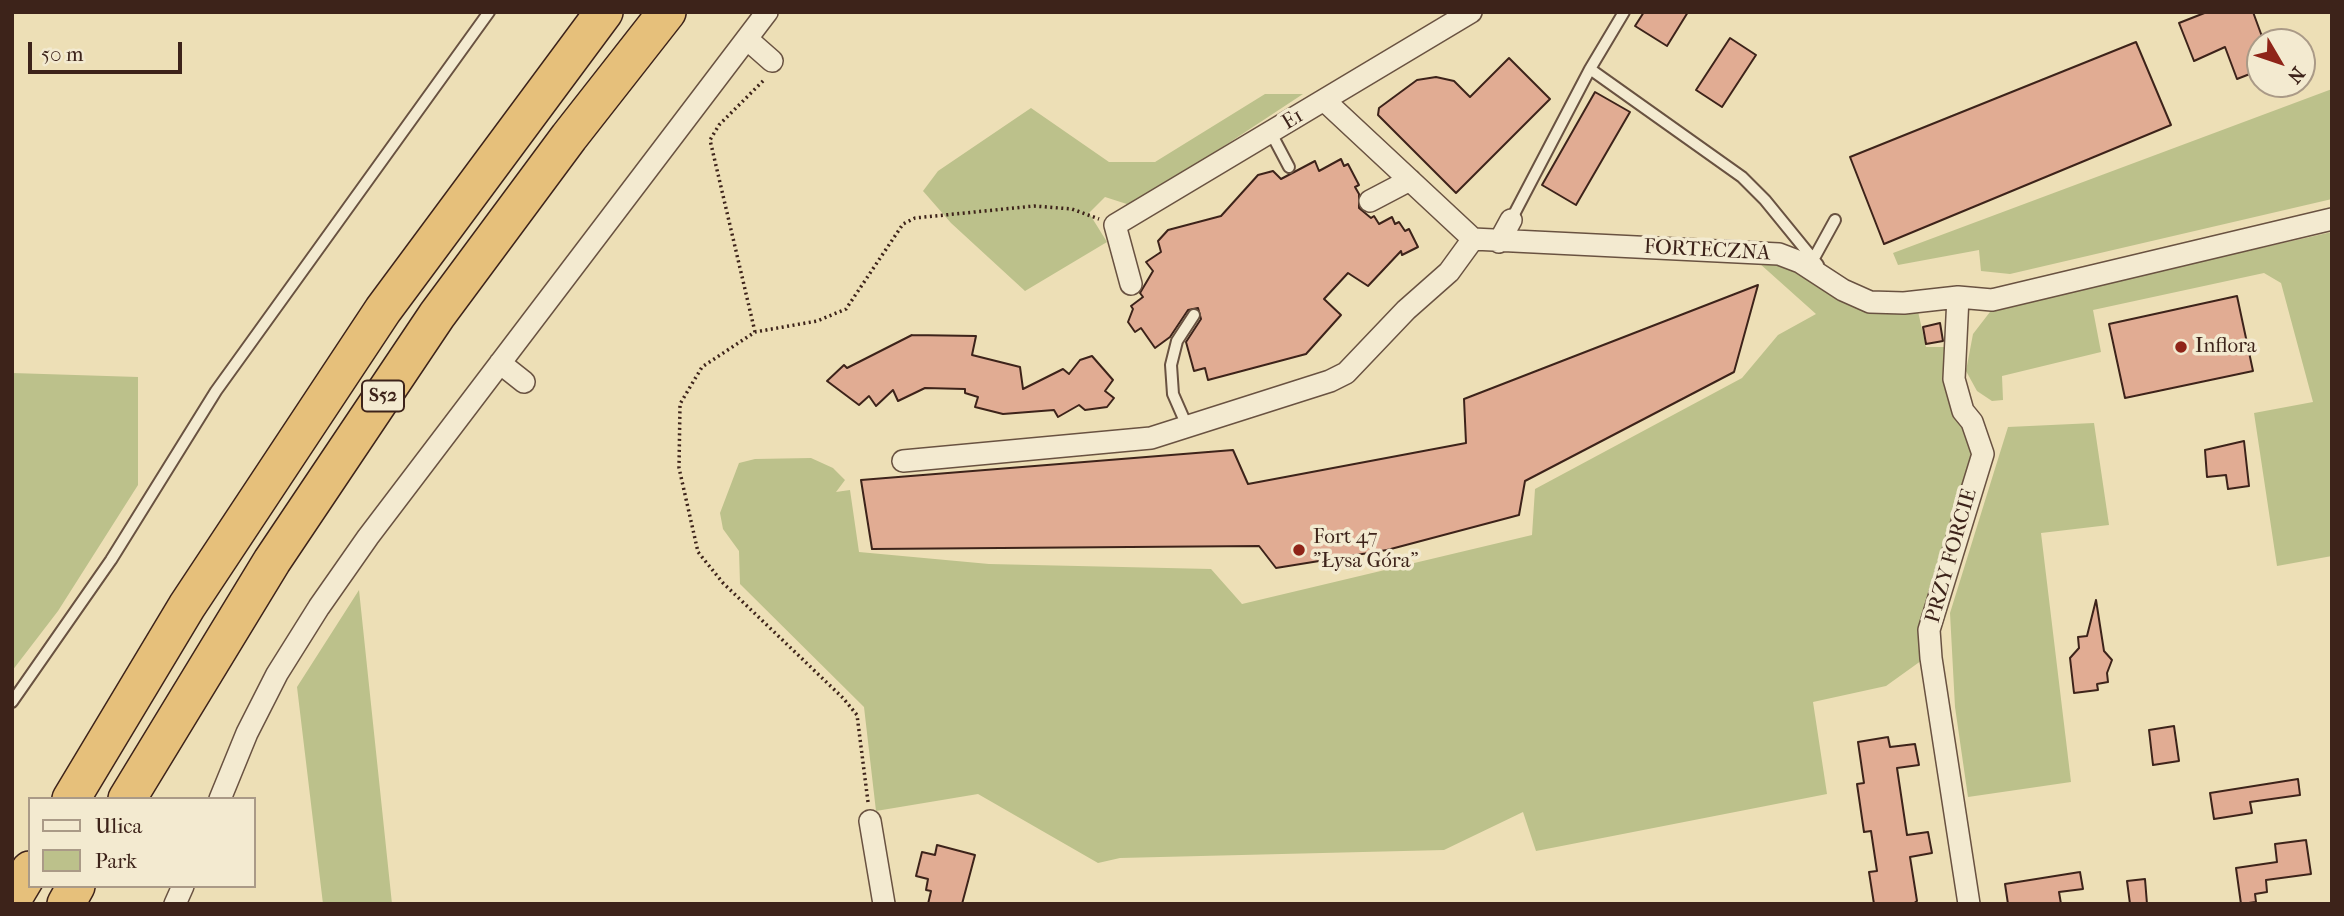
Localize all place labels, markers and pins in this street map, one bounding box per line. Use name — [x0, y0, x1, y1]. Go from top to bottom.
place label: Inflora — [2195, 334, 2257, 360]
marker: Inflora — [2173, 339, 2189, 355]
place label: Fort 47 "Łysa Góra" — [1313, 525, 1418, 575]
marker: Fort 47 "Łysa Góra" — [1291, 542, 1307, 558]

